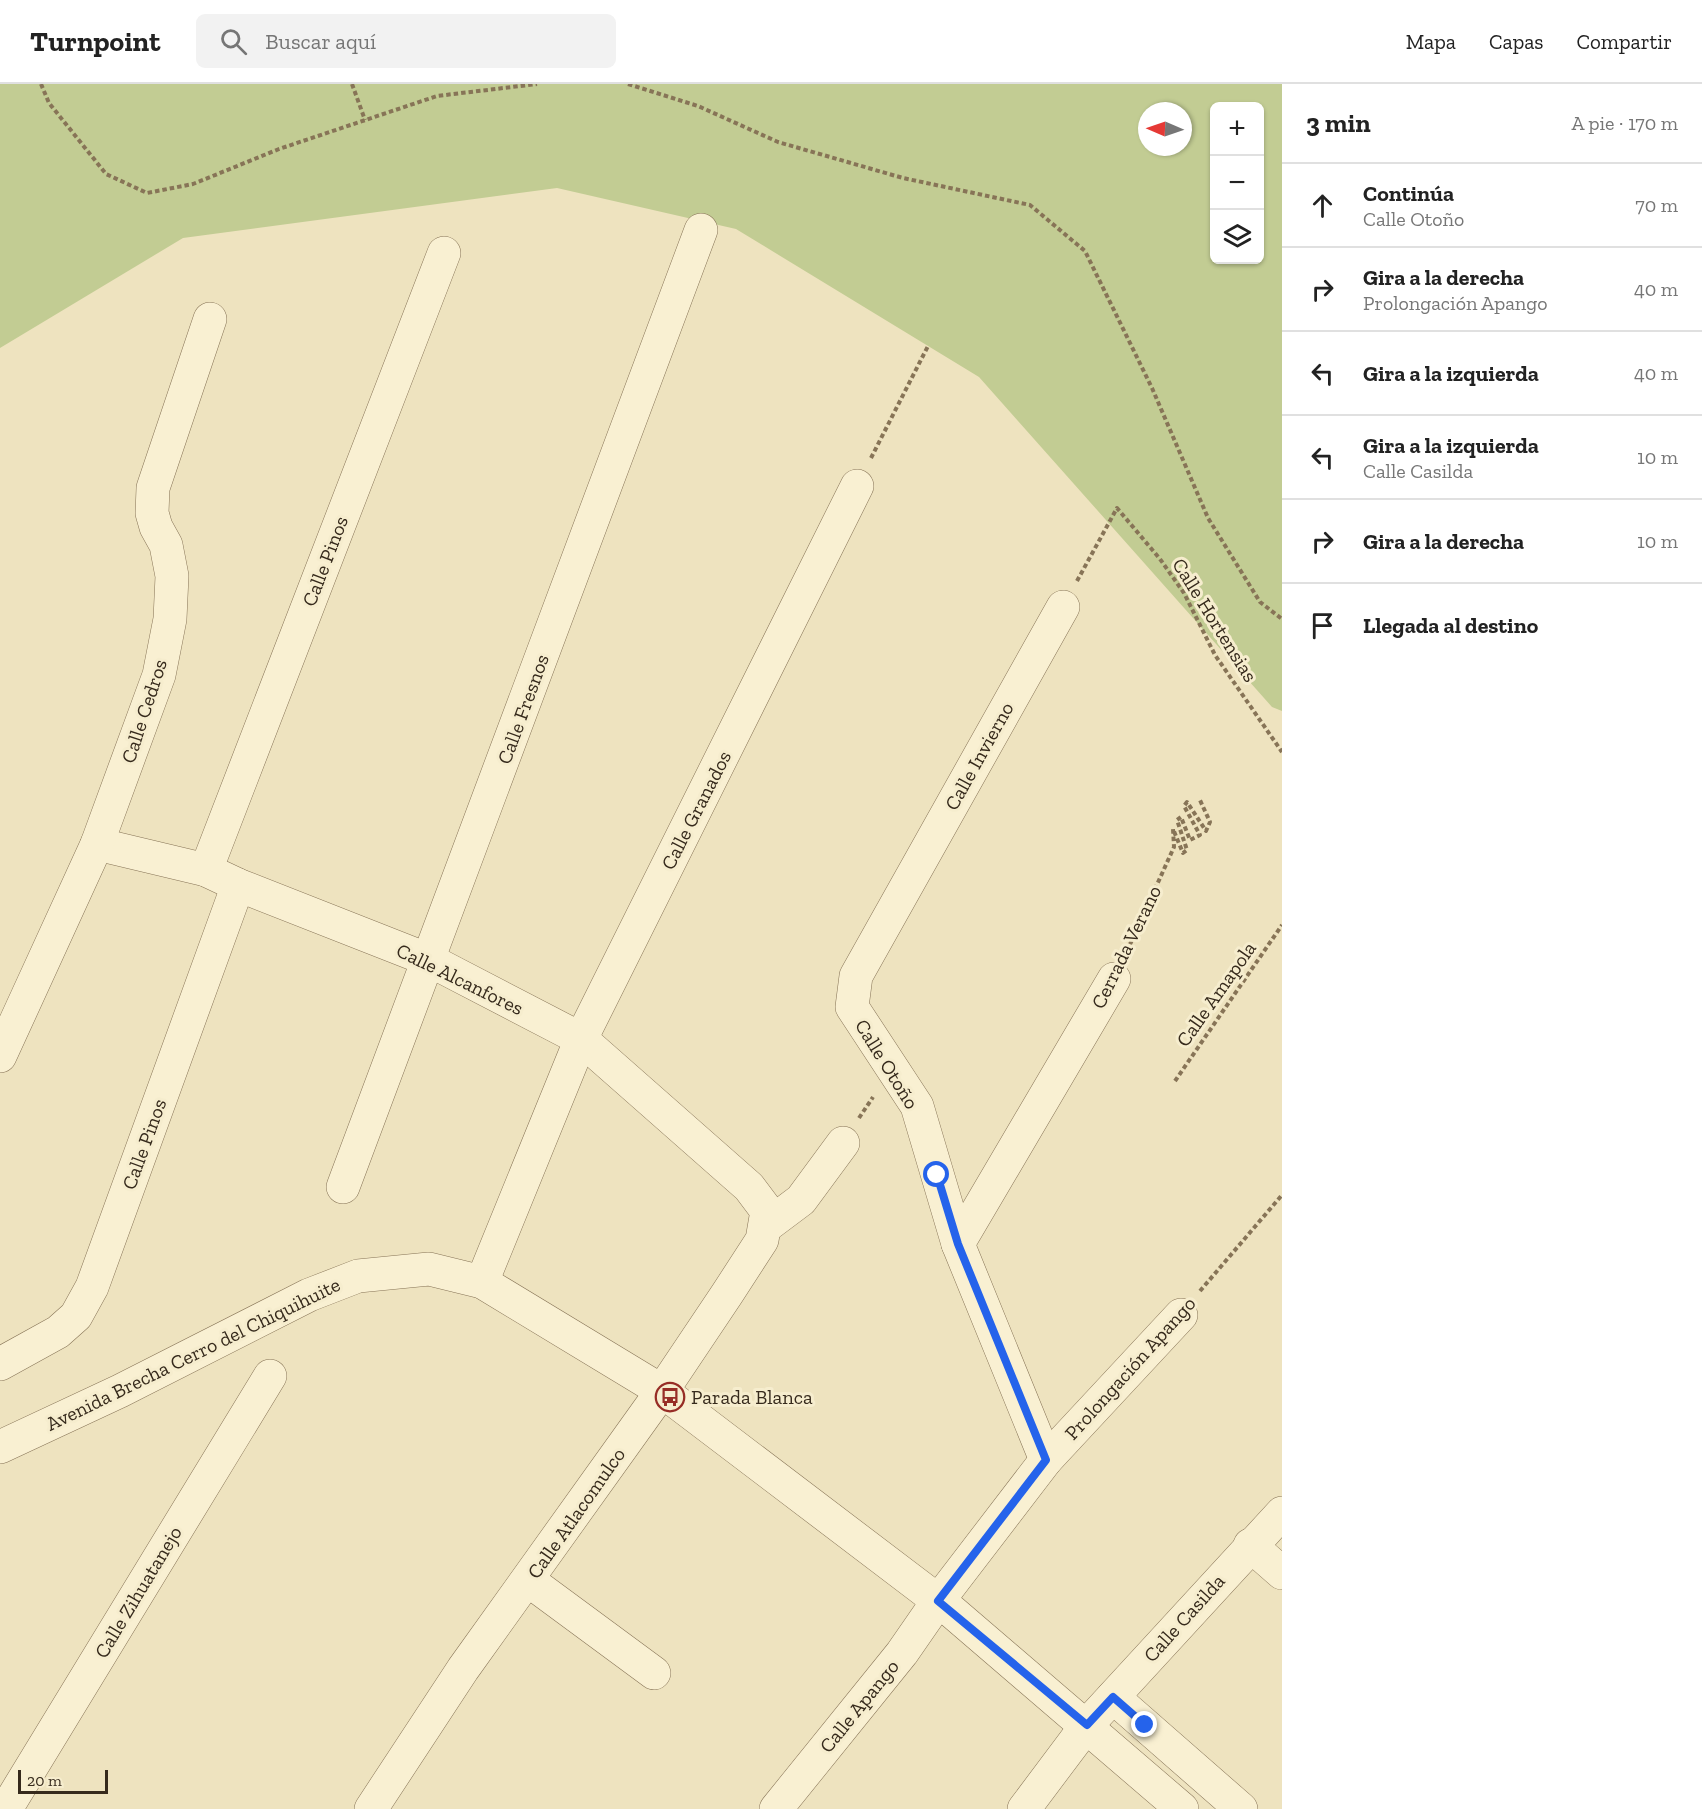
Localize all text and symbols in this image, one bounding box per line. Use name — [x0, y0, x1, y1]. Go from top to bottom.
search box — [196, 14, 616, 68]
text: Turnpoint — [30, 25, 160, 58]
icon: search — [217, 25, 250, 58]
text: Buscar aquí — [265, 28, 376, 55]
text: Mapa — [1406, 29, 1456, 54]
text: Capas — [1489, 29, 1544, 54]
text: Compartir — [1577, 29, 1672, 54]
north arrow — [1138, 102, 1192, 156]
map controls — [1210, 102, 1264, 264]
button: + — [1210, 102, 1264, 156]
text: 3 min — [1306, 107, 1371, 139]
text: A pie · 170 m — [1572, 111, 1678, 135]
button: − — [1210, 156, 1264, 210]
text: Continúa — [1363, 180, 1454, 207]
icon: ahead — [1306, 189, 1339, 222]
text: 70 m — [1635, 193, 1678, 217]
text: Calle Otoño — [1363, 207, 1464, 231]
button: layers — [1210, 210, 1264, 264]
text: Gira a la derecha — [1363, 264, 1524, 291]
icon: right — [1306, 273, 1339, 306]
text: 40 m — [1634, 277, 1678, 301]
text: Prolongación Apango — [1363, 291, 1548, 315]
icon: left — [1306, 357, 1339, 390]
text: Gira a la izquierda — [1363, 360, 1539, 387]
text: 40 m — [1634, 361, 1678, 385]
text: Gira a la izquierda — [1363, 432, 1539, 459]
icon: left — [1306, 441, 1339, 474]
text: 10 m — [1637, 445, 1678, 469]
text: Calle Casilda — [1363, 459, 1473, 483]
street label: Calle Pinos — [297, 512, 353, 610]
icon: right — [1306, 525, 1339, 558]
text: Gira a la derecha — [1363, 528, 1524, 555]
text: 10 m — [1637, 529, 1678, 553]
street label: Calle Hortensias — [1167, 554, 1263, 686]
icon: arrive — [1306, 609, 1339, 642]
text: Llegada al destino — [1363, 612, 1538, 639]
street label: Calle Fresnos — [492, 651, 554, 767]
street label: Calle Cedros — [116, 656, 172, 766]
street label: Calle Invierno — [939, 698, 1019, 814]
street label: Calle Granados — [656, 747, 736, 873]
street label: Cerrada Verano — [1086, 881, 1166, 1013]
street label: Calle Amapola — [1171, 937, 1261, 1051]
street label: Calle Alcanfores — [393, 938, 527, 1020]
street label: Calle Otoño — [850, 1015, 924, 1113]
street label: Calle Pinos — [117, 1095, 171, 1193]
route start — [923, 1161, 949, 1187]
street label: Avenida Brecha Cerro del Chiquihuite — [42, 1272, 344, 1436]
street label: Prolongación Apango — [1059, 1291, 1201, 1445]
bus stop icon: Parada Blanca — [654, 1381, 686, 1413]
place label: Parada Blanca — [691, 1385, 813, 1409]
street label: Calle Atlacomulco — [522, 1443, 630, 1583]
street label: Calle Zihuatanejo — [89, 1522, 187, 1662]
street label: Calle Casilda — [1138, 1569, 1230, 1667]
street label: Calle Apango — [814, 1655, 904, 1757]
route end — [1131, 1711, 1157, 1737]
scale bar — [18, 1767, 108, 1794]
text: 20 m — [27, 1771, 62, 1790]

